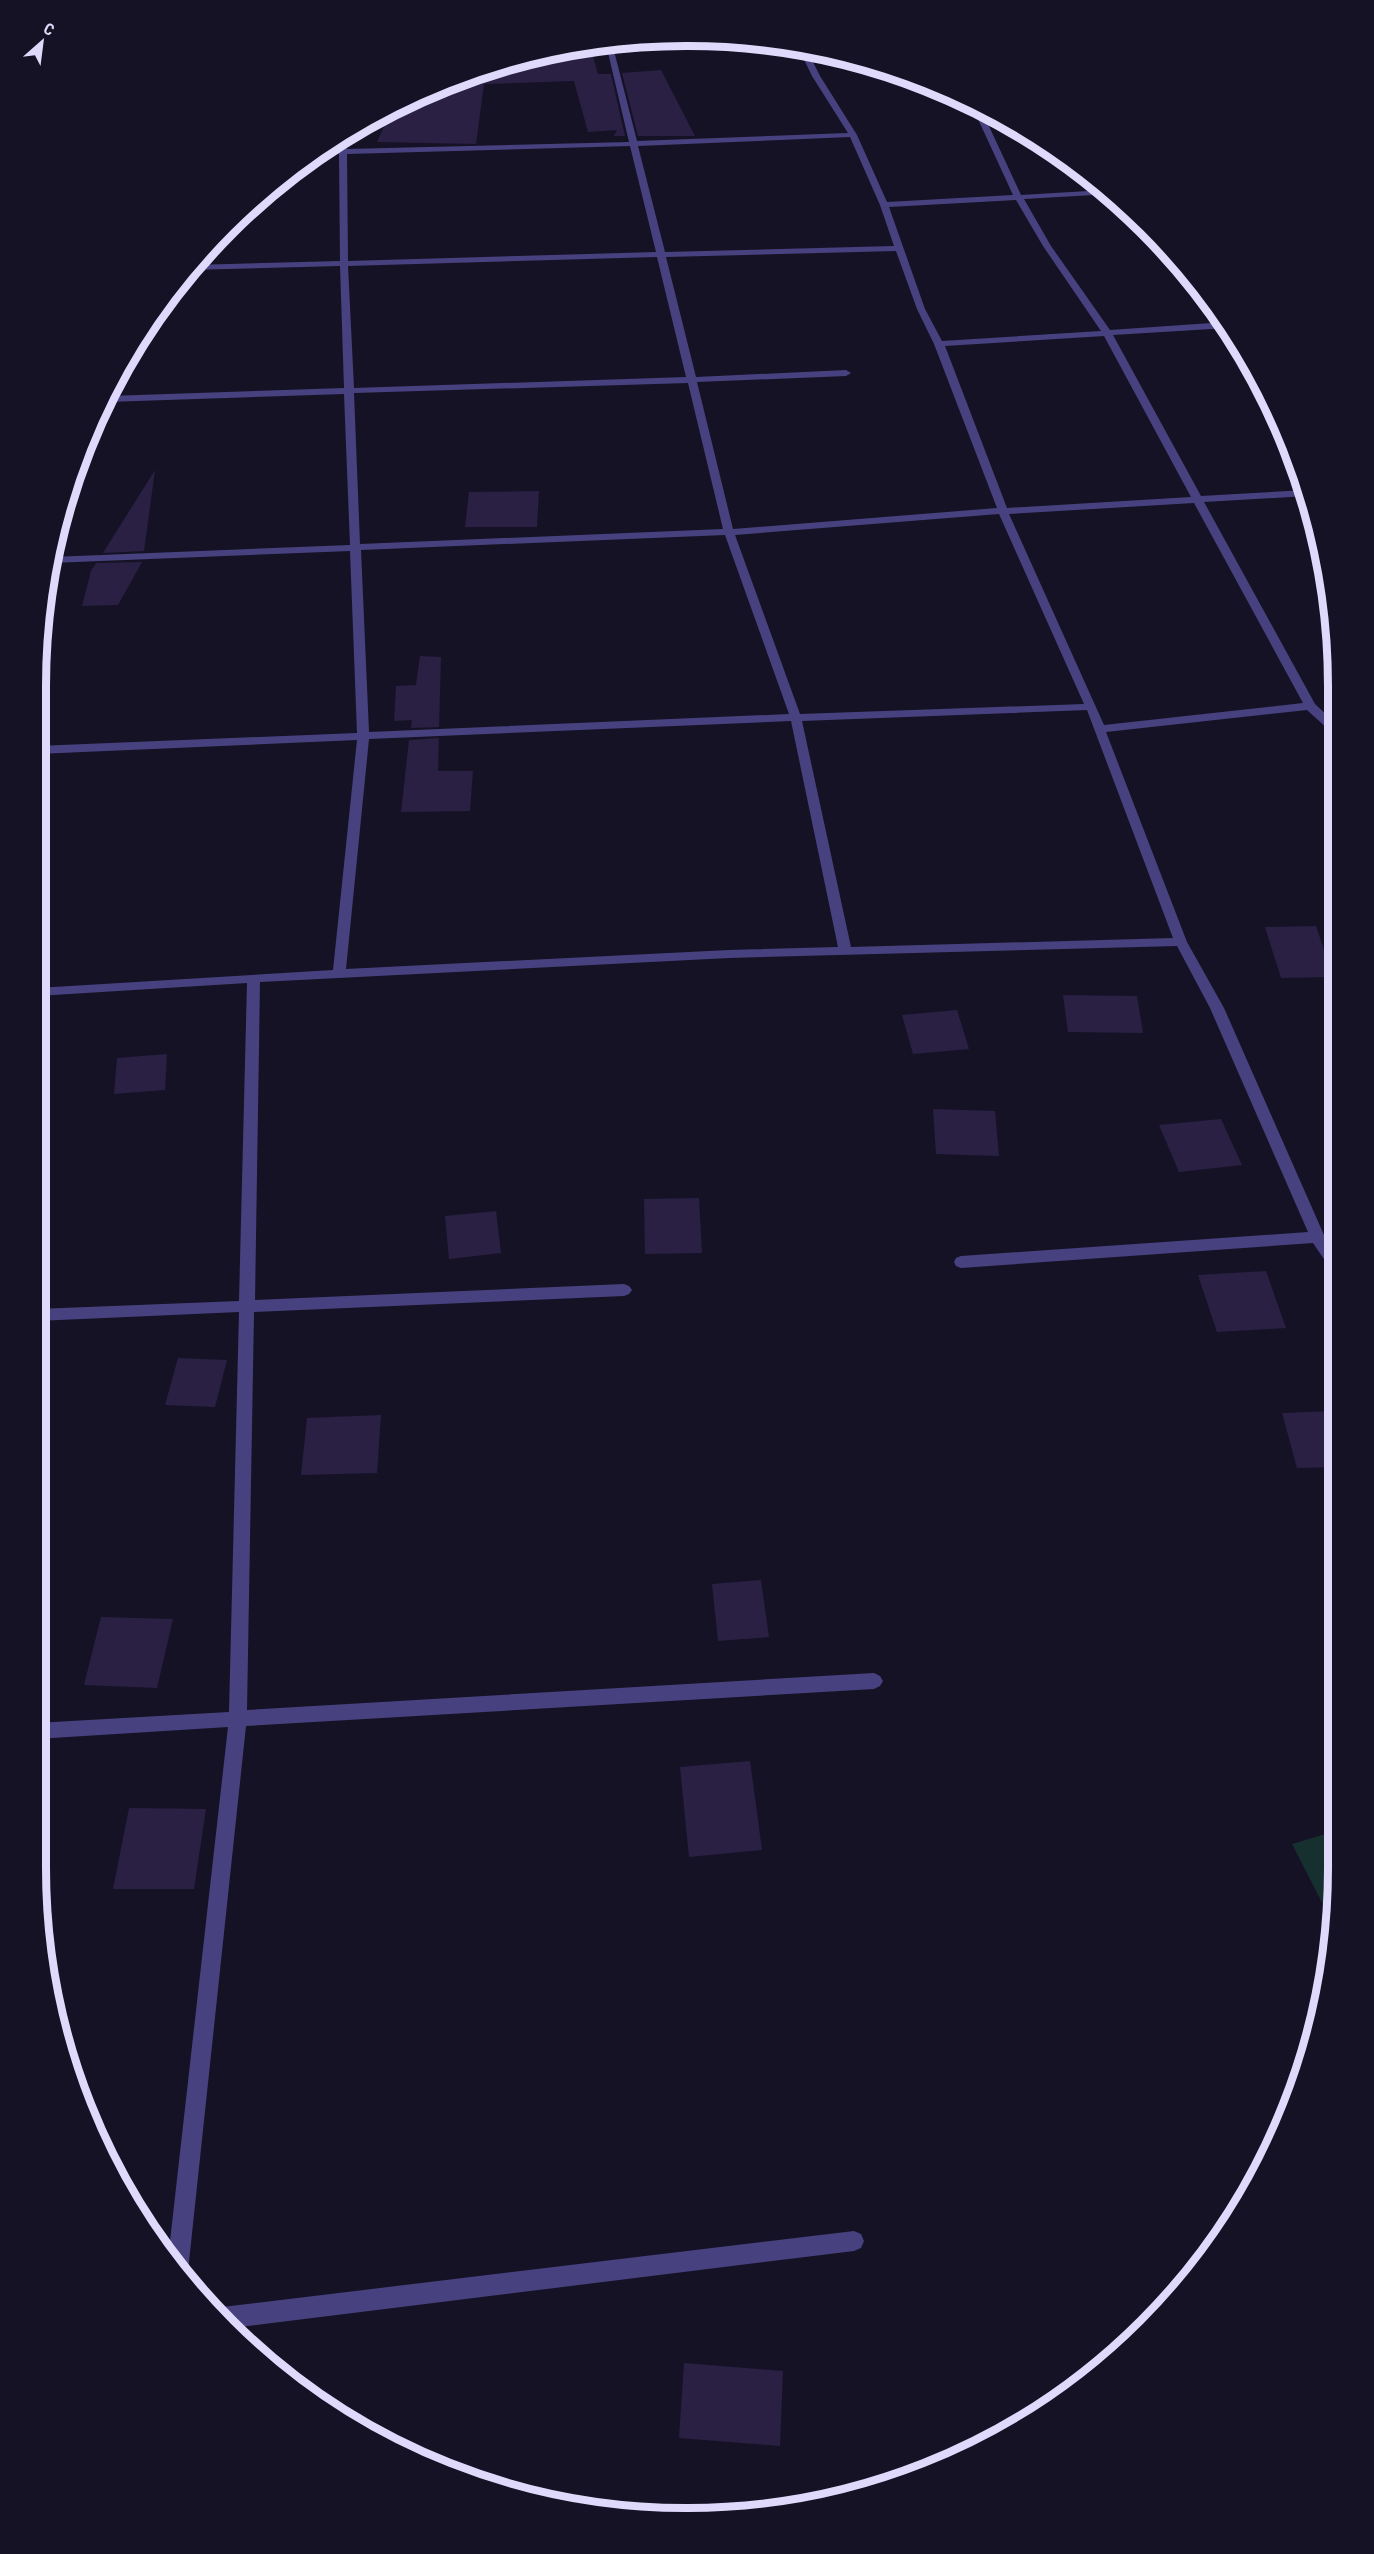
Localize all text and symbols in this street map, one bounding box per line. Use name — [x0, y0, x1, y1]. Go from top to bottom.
north arrow — [12, 12, 72, 72]
text: С — [40, 19, 57, 40]

